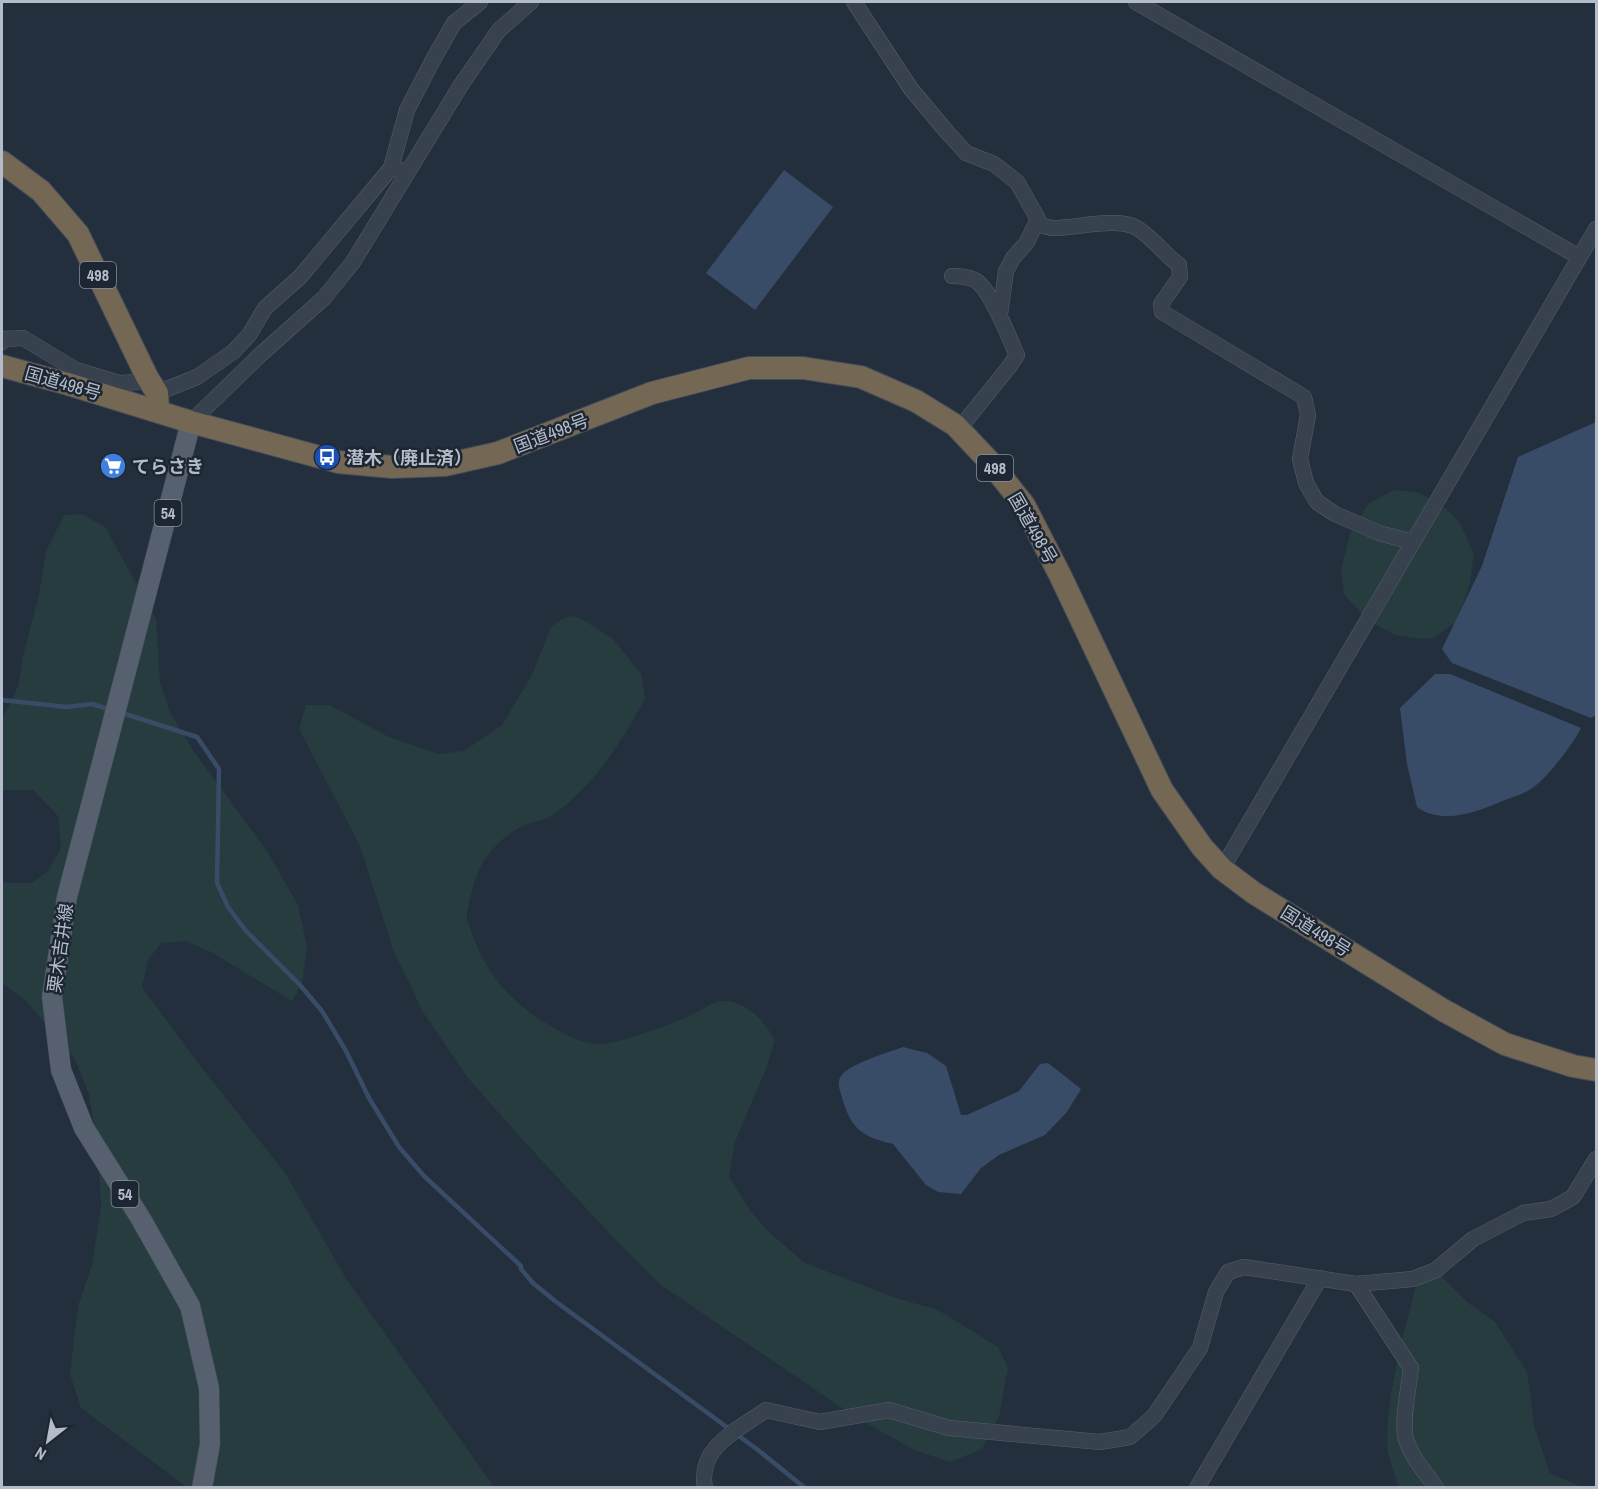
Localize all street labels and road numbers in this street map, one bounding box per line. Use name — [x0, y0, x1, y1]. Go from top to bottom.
road number: 498 — [80, 262, 116, 288]
street label: 国道498号 — [22, 360, 104, 406]
street label: 国道498号 — [510, 407, 592, 459]
road number: 498 — [977, 455, 1013, 481]
street label: 国道498号 — [1003, 488, 1063, 568]
road number: 54 — [154, 500, 182, 526]
street label: 国道498号 — [1276, 900, 1356, 962]
street label: 栗木吉井線 — [41, 902, 79, 994]
road number: 54 — [112, 1181, 138, 1207]

